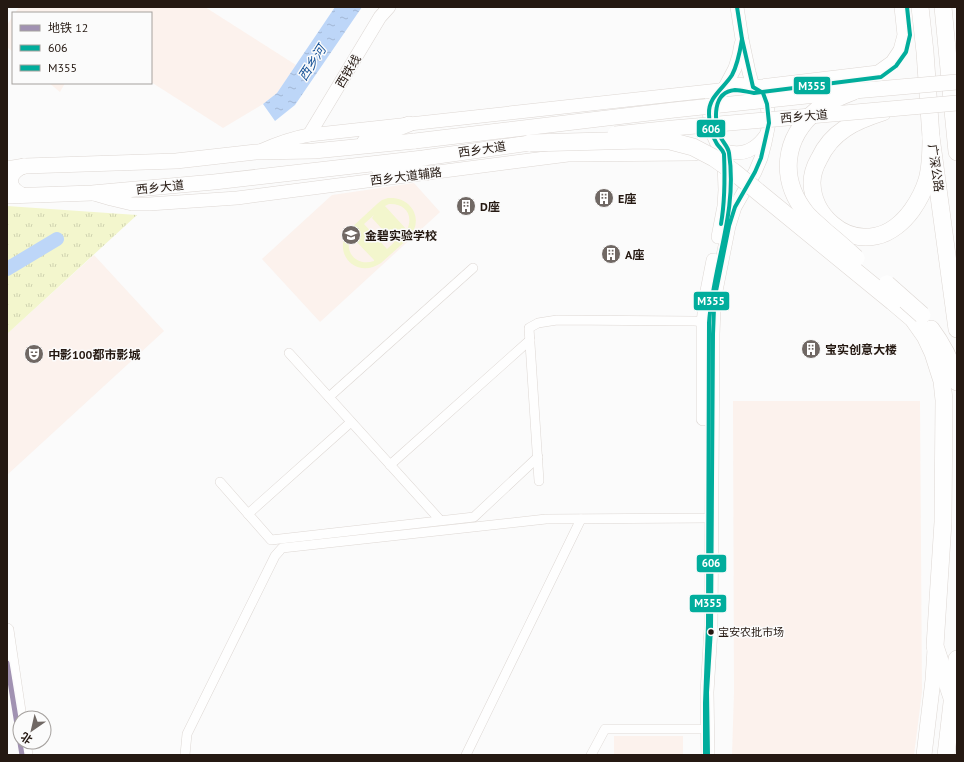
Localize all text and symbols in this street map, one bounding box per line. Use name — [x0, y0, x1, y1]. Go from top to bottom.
legend — [12, 12, 152, 84]
text: 地铁 12 — [48, 20, 88, 35]
text: 606 — [48, 40, 68, 55]
water label: 西乡河 — [294, 40, 331, 84]
street label: 西铁线 — [332, 52, 364, 90]
text: M355 — [48, 60, 77, 75]
line badge: M355 — [793, 76, 831, 95]
text: M355 — [798, 79, 826, 93]
street label: 西乡大道 — [779, 106, 829, 126]
line badge: 606 — [696, 119, 726, 138]
text: 606 — [702, 122, 720, 136]
street label: 西乡大道 — [457, 138, 507, 160]
street label: 广深公路 — [925, 143, 947, 193]
street label: 西乡大道辅路 — [369, 164, 443, 188]
street label: 西乡大道 — [135, 177, 185, 197]
building icon: E座 — [593, 187, 615, 209]
place label: E座 — [618, 191, 636, 206]
building icon: D座 — [455, 195, 477, 217]
place label: D座 — [480, 199, 500, 214]
school or university icon: 金碧实验学校 — [340, 224, 362, 246]
place label: 金碧实验学校 — [365, 228, 437, 243]
building icon: A座 — [600, 243, 622, 265]
place label: A座 — [625, 247, 644, 262]
line badge: M355 — [693, 291, 730, 311]
text: M355 — [697, 294, 725, 308]
building icon: 宝实创意大楼 — [800, 338, 822, 360]
place label: 宝实创意大楼 — [825, 342, 897, 357]
theatre icon: 中影100都市影城 — [23, 343, 45, 365]
place label: 中影100都市影城 — [48, 347, 140, 362]
line badge: 606 — [696, 554, 727, 573]
text: 606 — [702, 556, 720, 570]
line badge: M355 — [689, 594, 727, 613]
text: M355 — [694, 596, 722, 610]
place label: 宝安农批市场 — [718, 625, 784, 639]
marker: 宝安农批市场 — [706, 627, 716, 637]
north arrow — [12, 710, 52, 750]
text: 北 — [18, 729, 35, 747]

